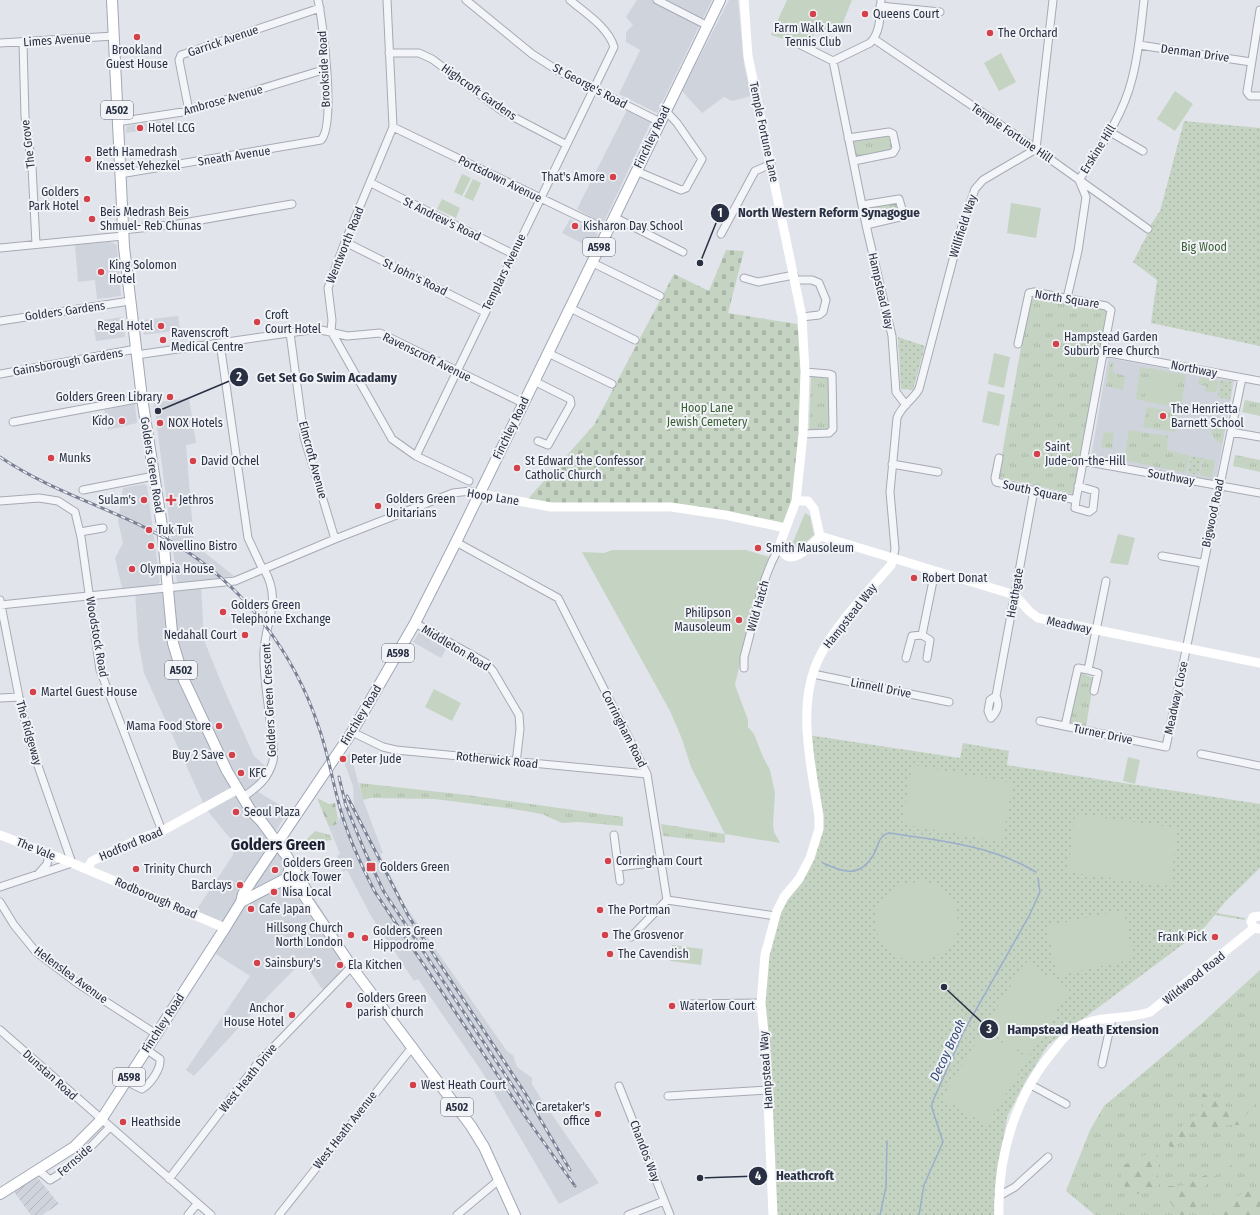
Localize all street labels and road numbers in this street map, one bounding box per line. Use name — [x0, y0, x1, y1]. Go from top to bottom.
street label: Garrick Avenue — [186, 22, 260, 60]
street label: Brookside Road — [315, 30, 333, 108]
street label: Limes Avenue — [23, 31, 91, 49]
street label: Denman Drive — [1160, 41, 1230, 65]
street label: Highcroft Gardens — [439, 61, 519, 123]
street label: St George's Road — [550, 61, 630, 111]
street label: Temple Fortune Lane — [747, 81, 781, 184]
street label: Ambrose Avenue — [182, 82, 264, 118]
street label: Temple Fortune Hill — [968, 100, 1056, 166]
road number: A502 — [101, 101, 133, 119]
street label: Finchley Road — [631, 103, 673, 171]
street label: The Grove — [18, 119, 38, 169]
street label: Erskine Hill — [1077, 122, 1119, 176]
street label: Sneath Avenue — [197, 143, 271, 169]
street label: Portsdown Avenue — [456, 153, 544, 205]
street label: Willifield Way — [946, 192, 980, 259]
street label: St Andrew's Road — [401, 194, 483, 244]
street label: Wentworth Road — [323, 205, 367, 285]
street label: Templars Avenue — [479, 231, 529, 313]
road number: A598 — [583, 238, 615, 256]
street label: Hampstead Way — [865, 251, 897, 331]
street label: St John's Road — [381, 255, 449, 299]
street label: North Square — [1034, 287, 1100, 311]
street label: Golders Gardens — [24, 298, 106, 324]
street label: Ravenscroft Avenue — [381, 330, 474, 384]
street label: Gainsborough Gardens — [12, 345, 124, 379]
street label: Northway — [1170, 358, 1219, 380]
street label: Finchley Road — [490, 394, 532, 462]
street label: Golders Green Road — [137, 416, 167, 514]
street label: Elmcroft Avenue — [296, 420, 330, 500]
street label: Southway — [1146, 466, 1196, 488]
street label: South Square — [1001, 477, 1069, 505]
street label: Bigwood Road — [1199, 477, 1227, 549]
street label: Hoop Lane — [466, 486, 520, 508]
street label: Heathgate — [1004, 567, 1026, 619]
street label: Wild Hatch — [744, 579, 772, 633]
street label: Hampstead Way — [820, 580, 880, 651]
street label: Woodstock Road — [83, 596, 111, 678]
street label: Meadway — [1045, 613, 1093, 637]
street label: Middleton Road — [419, 622, 493, 674]
street label: Golders Green Crescent — [259, 643, 279, 757]
road number: A598 — [382, 644, 414, 662]
street label: Meadway Close — [1161, 660, 1191, 736]
road number: A502 — [165, 661, 197, 679]
street label: Linnell Drive — [849, 675, 913, 701]
street label: Finchley Road — [338, 682, 384, 748]
street label: Corringham Road — [599, 688, 649, 770]
street label: The Ridgeway — [13, 699, 45, 768]
street label: Turner Drive — [1072, 721, 1134, 747]
street label: Rotherwick Road — [455, 749, 539, 771]
street label: Hodford Road — [97, 824, 165, 864]
street label: The Vale — [14, 835, 58, 863]
street label: Rodborough Road — [113, 874, 199, 922]
street label: Helenslea Avenue — [32, 944, 111, 1006]
street label: Wildwood Road — [1160, 949, 1228, 1007]
street label: Finchley Road — [139, 991, 187, 1055]
street label: Hampstead Way — [756, 1030, 776, 1110]
street label: West Heath Drive — [216, 1041, 280, 1115]
street label: Dunstan Road — [20, 1047, 80, 1103]
road number: A598 — [113, 1068, 145, 1086]
street label: West Heath Avenue — [310, 1088, 380, 1172]
road number: A502 — [441, 1098, 473, 1116]
street label: Chandos Way — [627, 1118, 663, 1184]
street label: Fernside — [55, 1141, 95, 1179]

